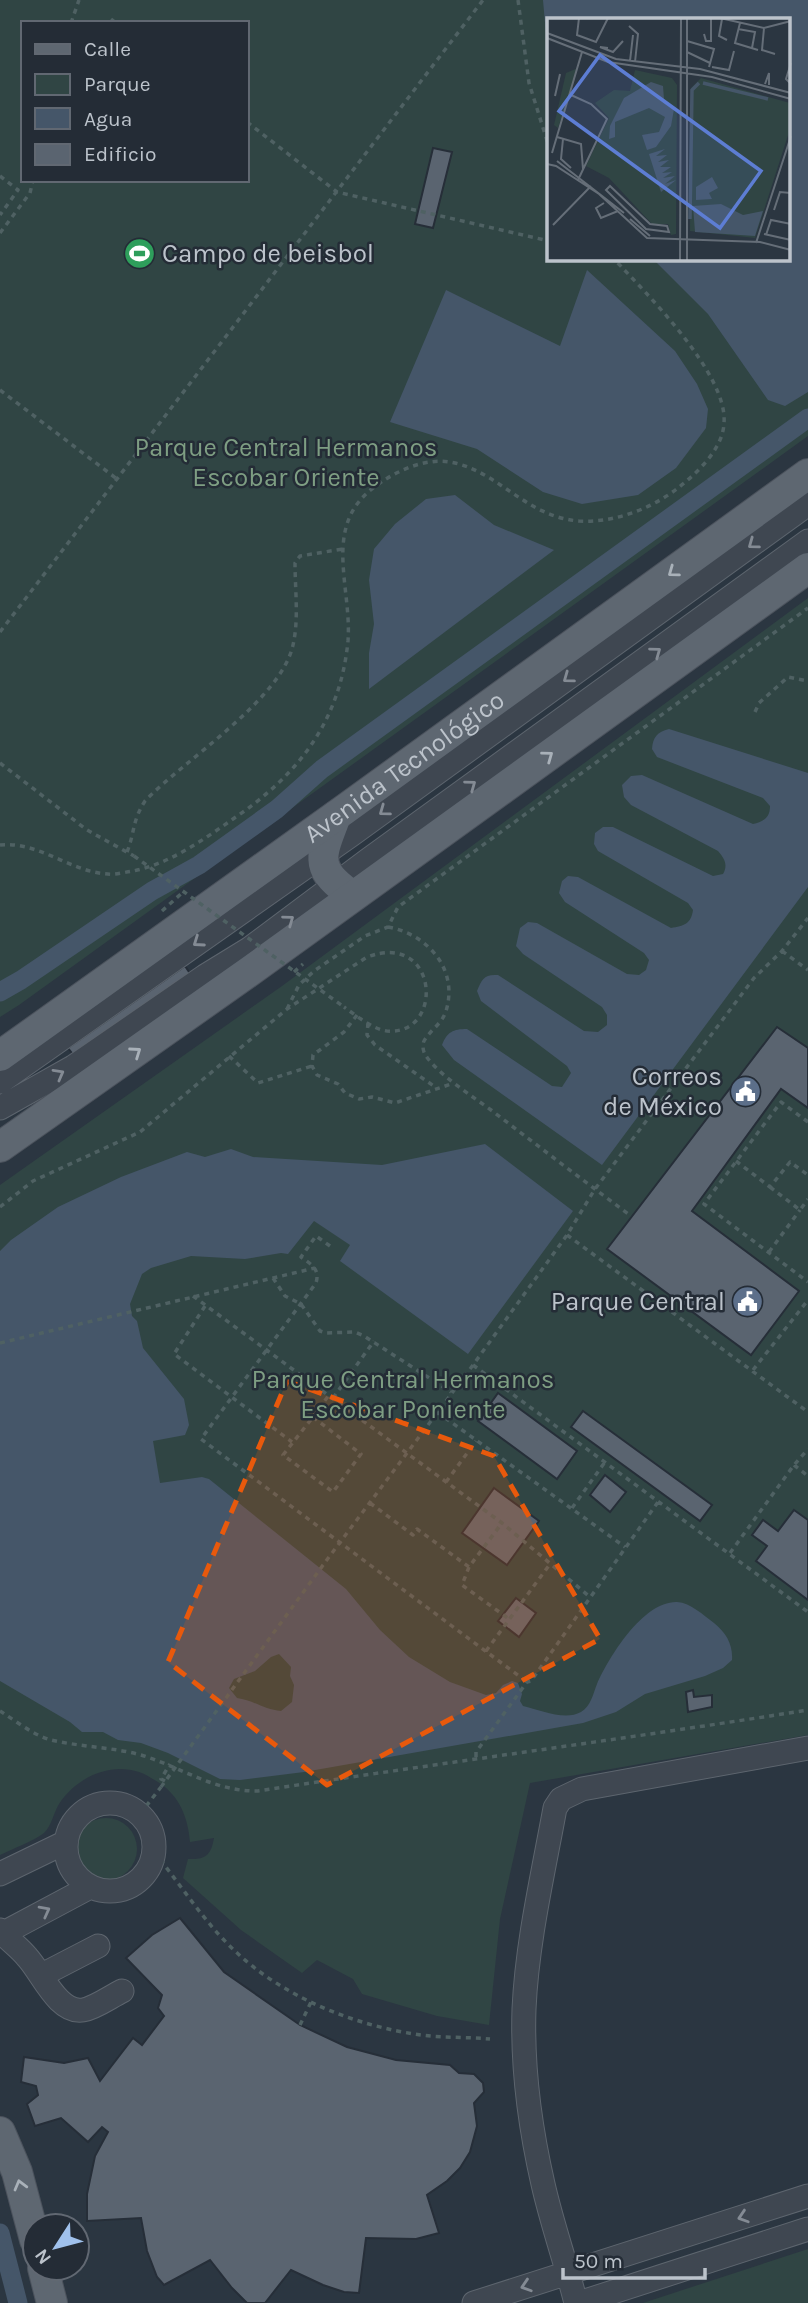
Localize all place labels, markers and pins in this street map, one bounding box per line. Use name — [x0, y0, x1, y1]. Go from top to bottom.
sports icon: Campo de beisbol — [122, 236, 156, 270]
place label: Campo de beisbol — [162, 238, 374, 269]
place label: Correos de México — [603, 1061, 722, 1122]
public building icon: Correos de México — [728, 1074, 762, 1108]
public building icon: Parque Central — [731, 1284, 765, 1318]
place label: Parque Central — [551, 1286, 725, 1317]

